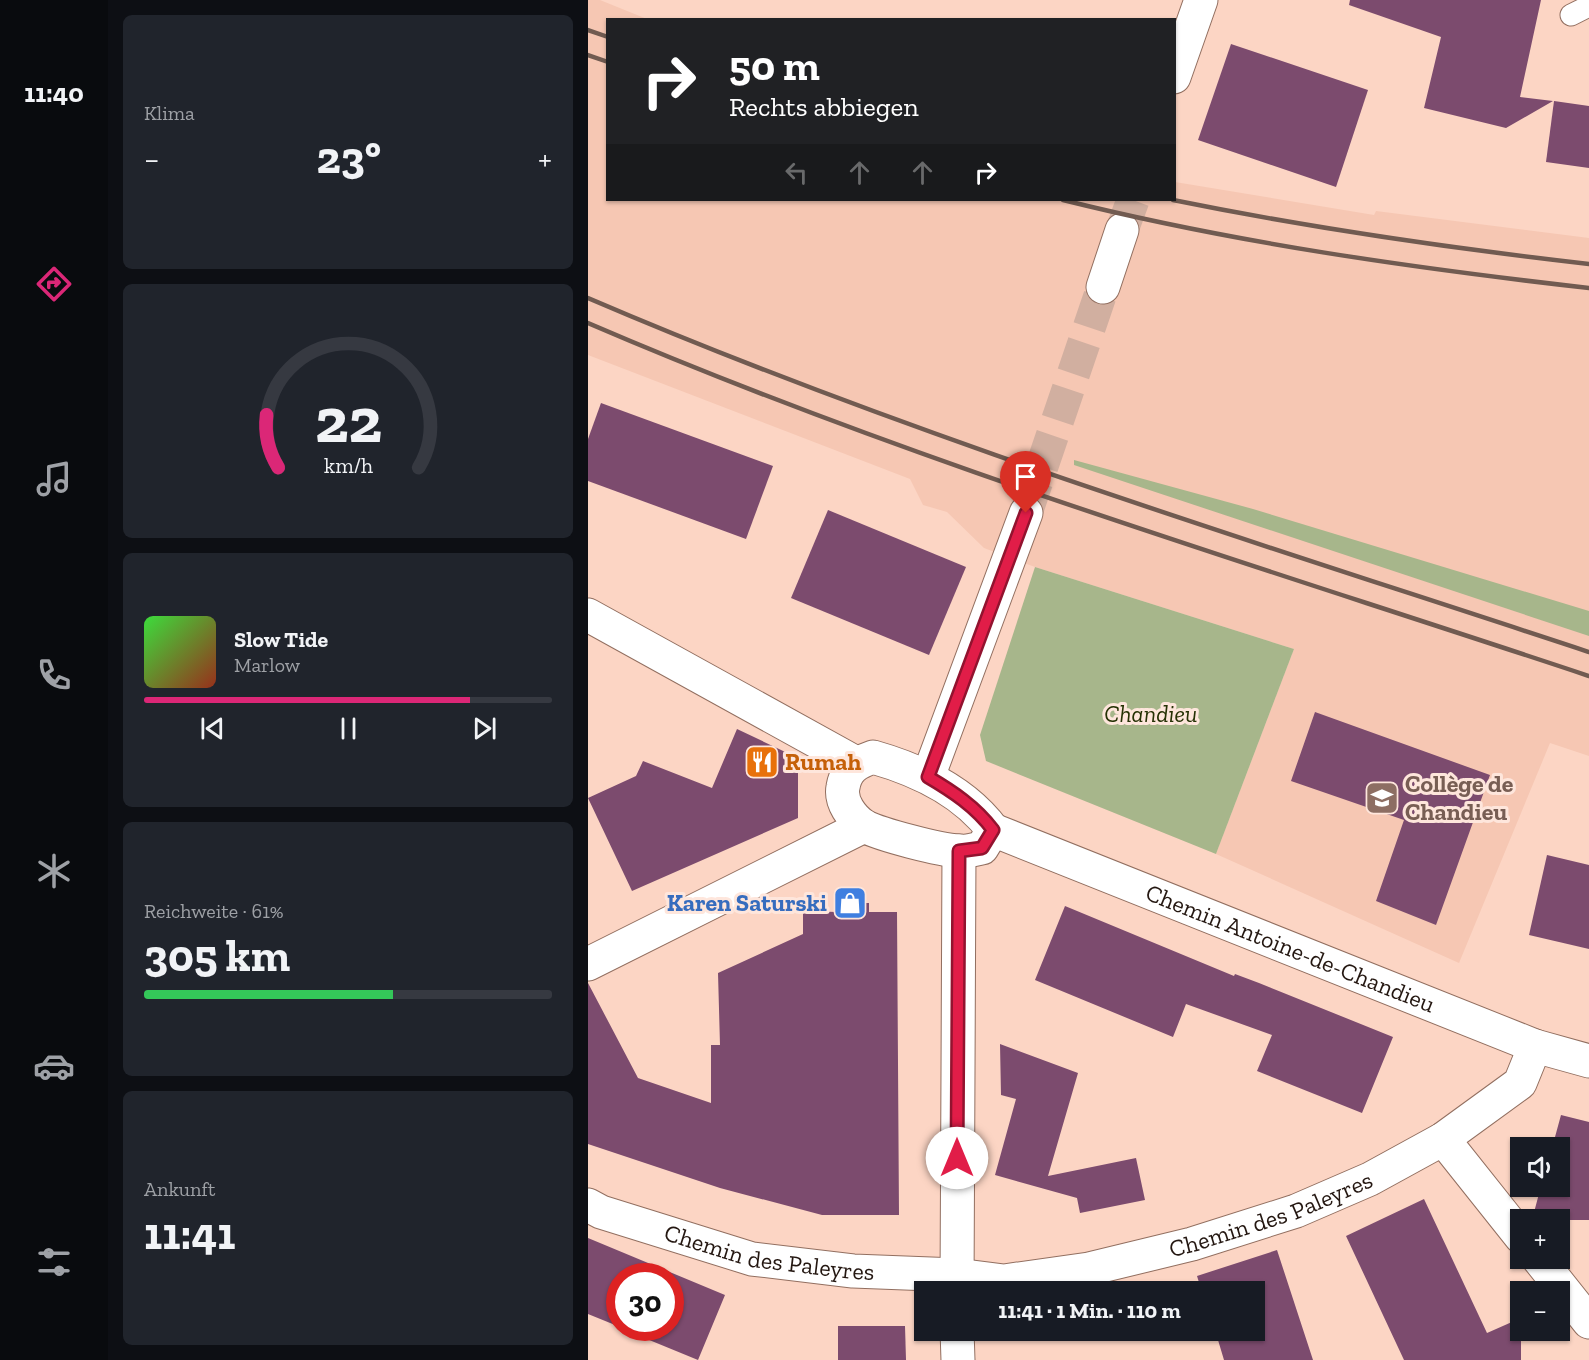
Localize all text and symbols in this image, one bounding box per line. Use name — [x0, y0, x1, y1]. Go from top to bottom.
text: 50 m — [729, 40, 820, 91]
icon: right — [630, 42, 708, 120]
text: 11:40 — [24, 77, 84, 109]
text: Rechts abbiegen — [729, 91, 919, 123]
text: Klima — [144, 101, 195, 125]
text: 23° — [317, 131, 381, 185]
text: − — [144, 139, 159, 178]
text: + — [538, 139, 552, 178]
icon: left — [780, 156, 813, 189]
icon: ahead — [843, 156, 876, 189]
icon: ahead — [906, 156, 939, 189]
icon: right — [969, 156, 1002, 189]
icon: directions — [33, 263, 75, 305]
text: 22 — [314, 383, 382, 458]
pin — [1000, 451, 1051, 513]
text: km/h — [324, 453, 372, 478]
icon: music — [33, 458, 75, 500]
icon: arrive — [1009, 460, 1042, 493]
text: Slow Tide — [234, 626, 328, 653]
text: Marlow — [234, 653, 300, 677]
icon: phone — [33, 654, 75, 696]
park label: Chandieu — [1104, 699, 1198, 728]
icon: previous — [196, 712, 229, 745]
icon: pause — [332, 712, 365, 745]
icon: next — [468, 712, 501, 745]
restaurant icon: Rumah — [744, 744, 780, 780]
place label: Rumah — [785, 747, 861, 776]
place label: Collège de Chandieu — [1405, 769, 1514, 826]
school or university icon: Collège de Chandieu — [1364, 780, 1400, 816]
icon: climate — [33, 850, 75, 892]
street label: Chemin Antoine-de-Chandieu — [1142, 877, 1440, 1019]
shop icon: Karen Saturski — [832, 885, 868, 921]
place label: Karen Saturski — [667, 888, 827, 917]
text: Reichweite · 61% — [144, 899, 284, 923]
text: 305 km — [144, 929, 290, 983]
icon: car — [33, 1045, 75, 1087]
position arrow — [925, 1126, 989, 1190]
map controls — [1510, 1137, 1570, 1341]
button: sound — [1510, 1137, 1570, 1197]
street label: Chemin des Paleyres — [1166, 1165, 1377, 1263]
text: Ankunft — [144, 1177, 215, 1201]
text: 11:41 — [144, 1207, 235, 1261]
button: + — [1510, 1209, 1570, 1269]
street label: Chemin des Paleyres — [661, 1218, 875, 1286]
icon: filters — [33, 1241, 75, 1283]
speed limit sign: 30 — [606, 1263, 684, 1341]
button: − — [1510, 1281, 1570, 1341]
text: 11:41 · 1 Min. · 110 m — [998, 1297, 1181, 1324]

